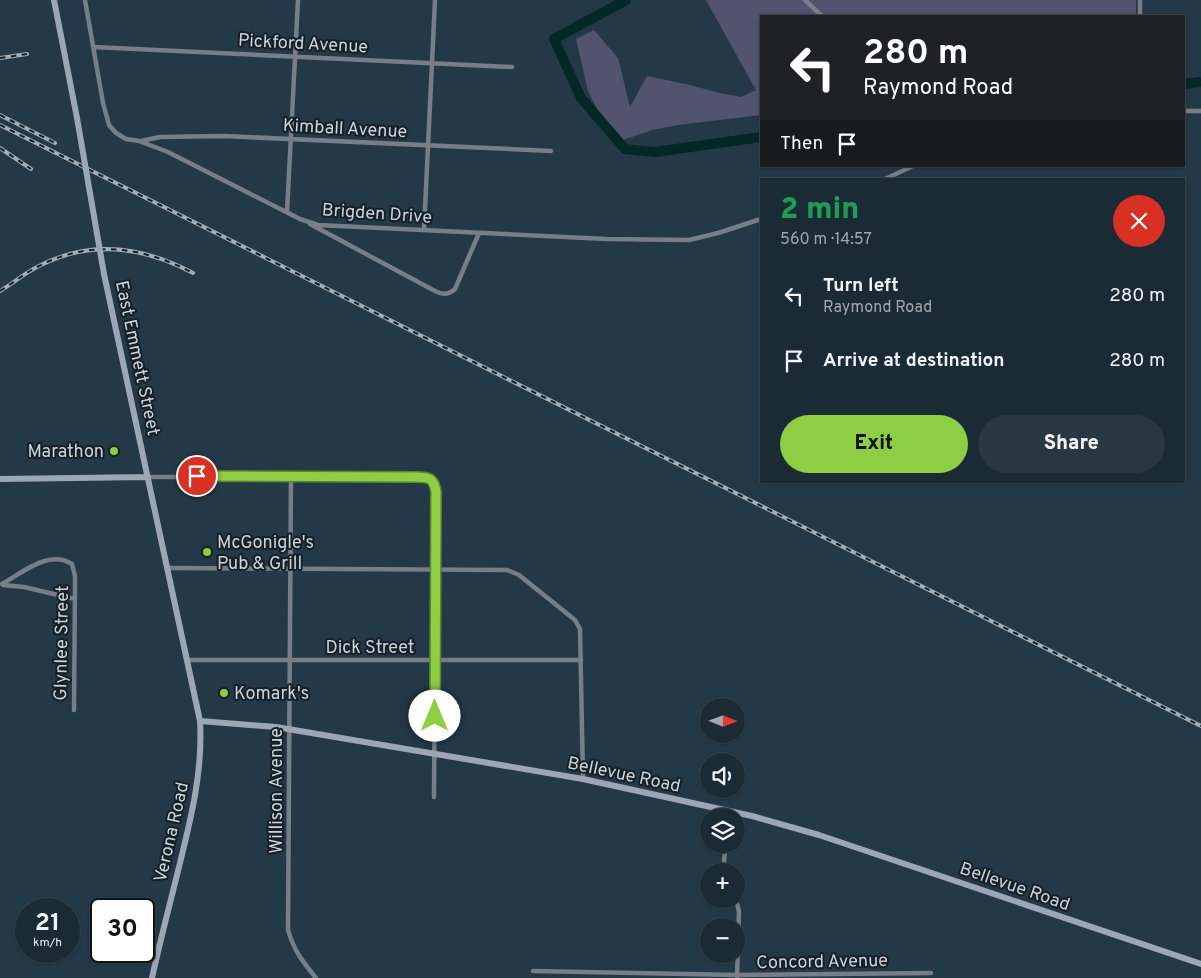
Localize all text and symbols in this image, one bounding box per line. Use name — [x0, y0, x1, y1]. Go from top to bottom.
street label: Pickford Avenue — [237, 30, 369, 59]
text: 280 m — [863, 32, 968, 76]
icon: left — [780, 35, 845, 100]
text: Raymond Road — [863, 75, 1013, 102]
street label: Kimball Avenue — [282, 115, 408, 144]
icon: arrive — [833, 130, 861, 158]
text: Then — [780, 132, 823, 156]
text: 2 min — [780, 192, 859, 229]
button: close — [1113, 195, 1165, 247]
street label: Brigden Drive — [321, 199, 433, 230]
text: 560 m · 14:57 — [780, 230, 872, 250]
text: Turn left — [823, 274, 899, 298]
street label: East Emmett Street — [109, 279, 164, 438]
icon: left — [780, 282, 808, 310]
text: 280 m — [1109, 284, 1165, 308]
text: Raymond Road — [823, 298, 932, 318]
icon: arrive — [780, 347, 808, 375]
text: Arrive at destination — [823, 349, 1004, 373]
text: 280 m — [1109, 349, 1165, 373]
button: Exit — [780, 415, 968, 473]
button: Share — [978, 415, 1165, 473]
place label: Marathon — [28, 441, 104, 464]
marker: Marathon — [108, 445, 120, 457]
pin — [176, 455, 218, 497]
icon: arrive — [183, 462, 211, 490]
place label: McGonigle's Pub & Grill — [217, 532, 314, 576]
marker: McGonigle's Pub & Grill — [201, 546, 213, 558]
street label: Glynlee Street — [50, 585, 75, 701]
street label: Dick Street — [325, 637, 415, 660]
place label: Komark's — [234, 683, 309, 706]
marker: Komark's — [218, 687, 230, 699]
position arrow — [408, 689, 460, 741]
north arrow — [700, 698, 745, 742]
map controls — [700, 698, 745, 963]
street label: Willison Avenue — [266, 728, 289, 854]
street label: Bellevue Road — [565, 752, 682, 799]
button: sound — [700, 753, 745, 798]
street label: Verona Road — [150, 780, 195, 885]
button: layers — [700, 808, 745, 853]
street label: Bellevue Road — [956, 858, 1073, 917]
button: + — [700, 863, 745, 908]
speed limit sign: 30 — [90, 898, 155, 963]
text: 21 — [35, 908, 60, 940]
button: − — [700, 918, 745, 963]
text: km/h — [33, 935, 62, 951]
street label: Concord Avenue — [756, 950, 888, 975]

